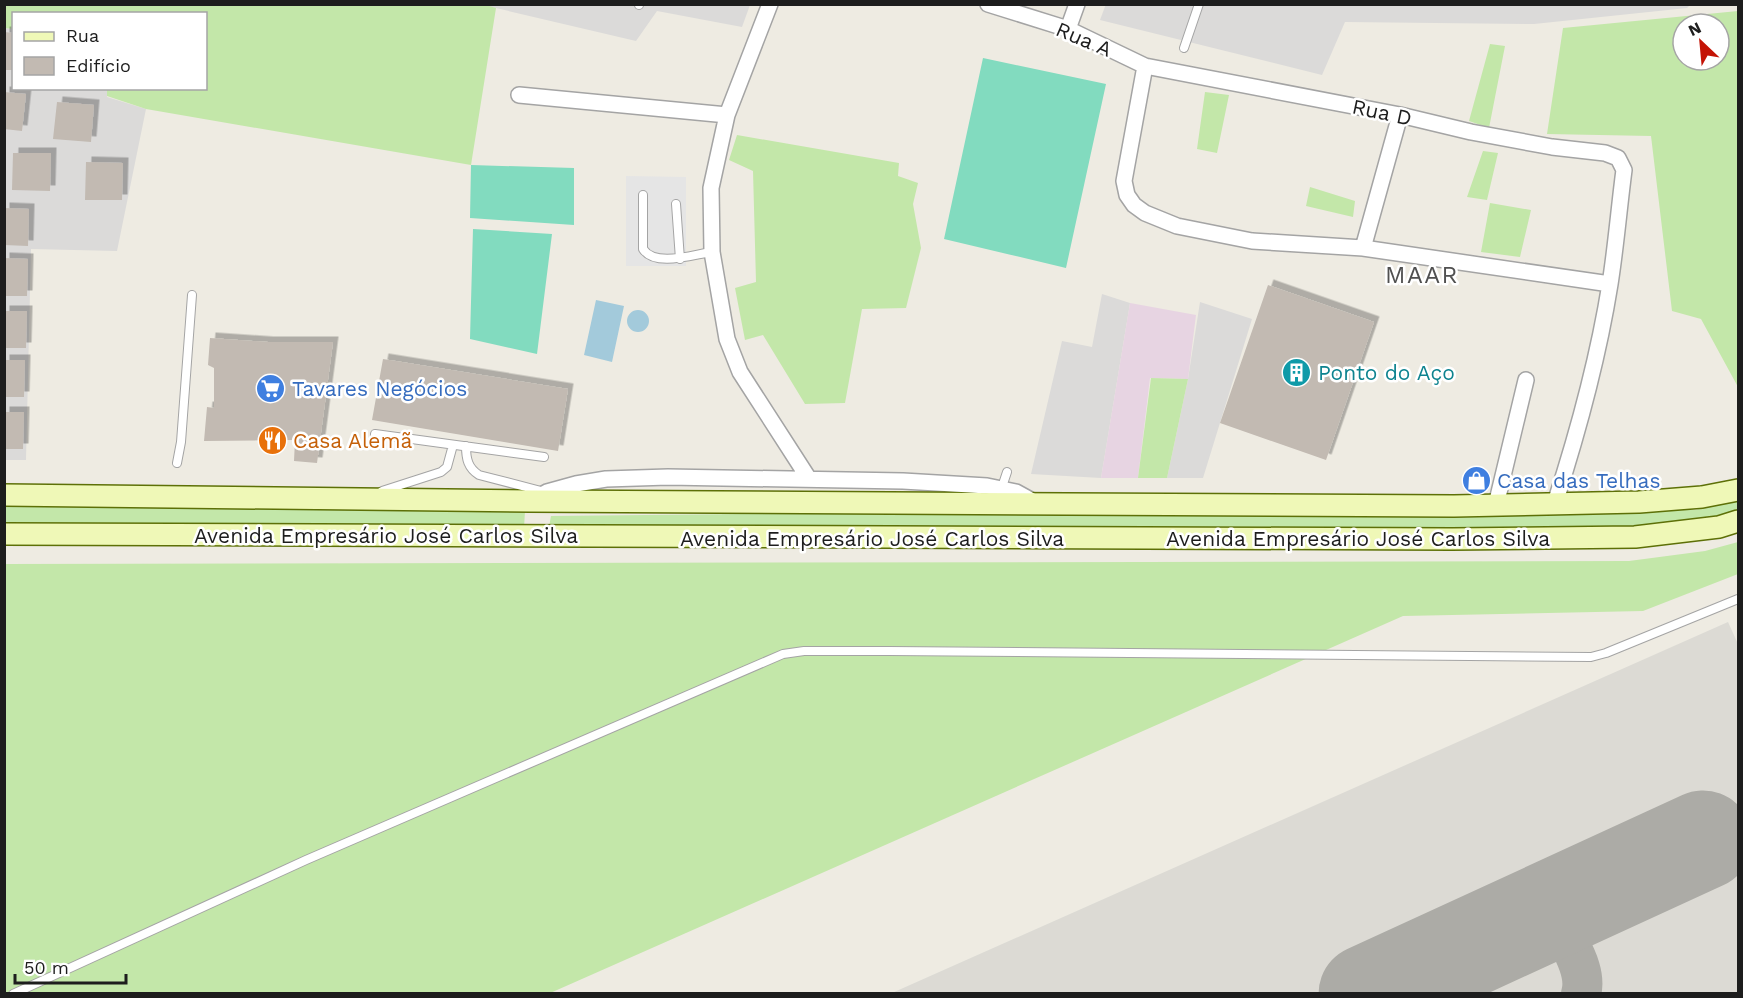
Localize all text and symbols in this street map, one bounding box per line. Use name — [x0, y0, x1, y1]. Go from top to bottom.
legend — [12, 12, 207, 90]
north arrow — [1671, 12, 1731, 72]
street label: Rua A — [1052, 16, 1116, 62]
text: N — [1685, 18, 1704, 40]
text: Rua — [66, 25, 99, 46]
text: Edifício — [66, 55, 131, 76]
street label: Rua D — [1350, 93, 1414, 131]
district label: MAAR — [1385, 261, 1459, 289]
building icon: Ponto do Aço — [1281, 356, 1313, 388]
place label: Ponto do Aço — [1318, 360, 1455, 385]
supermarket icon: Tavares Negócios — [255, 372, 287, 404]
place label: Tavares Negócios — [292, 376, 467, 401]
restaurant icon: Casa Alemã — [256, 424, 288, 456]
place label: Casa Alemã — [293, 428, 412, 453]
shop icon: Casa das Telhas — [1460, 464, 1492, 496]
place label: Casa das Telhas — [1497, 468, 1661, 493]
street label: Avenida Empresário José Carlos Silva — [194, 523, 578, 548]
street label: Avenida Empresário José Carlos Silva — [680, 526, 1064, 551]
street label: Avenida Empresário José Carlos Silva — [1166, 526, 1550, 551]
scale bar — [15, 947, 126, 985]
text: 50 m — [24, 957, 69, 978]

